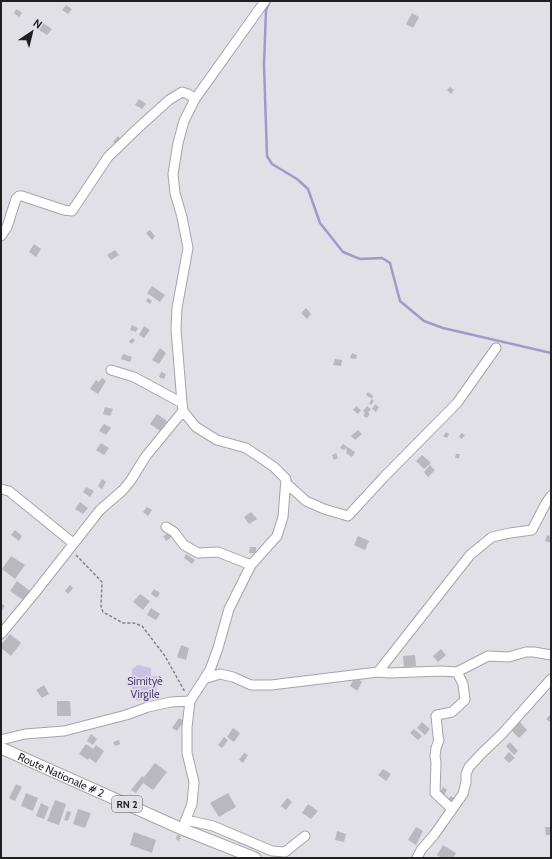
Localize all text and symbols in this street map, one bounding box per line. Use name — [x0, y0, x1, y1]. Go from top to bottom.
north arrow — [12, 12, 52, 52]
text: N — [31, 16, 45, 32]
park label: Simityè Virgile — [127, 674, 163, 701]
street label: Route Nationale # 2 — [16, 750, 107, 800]
road number: RN 2 — [112, 796, 142, 812]

